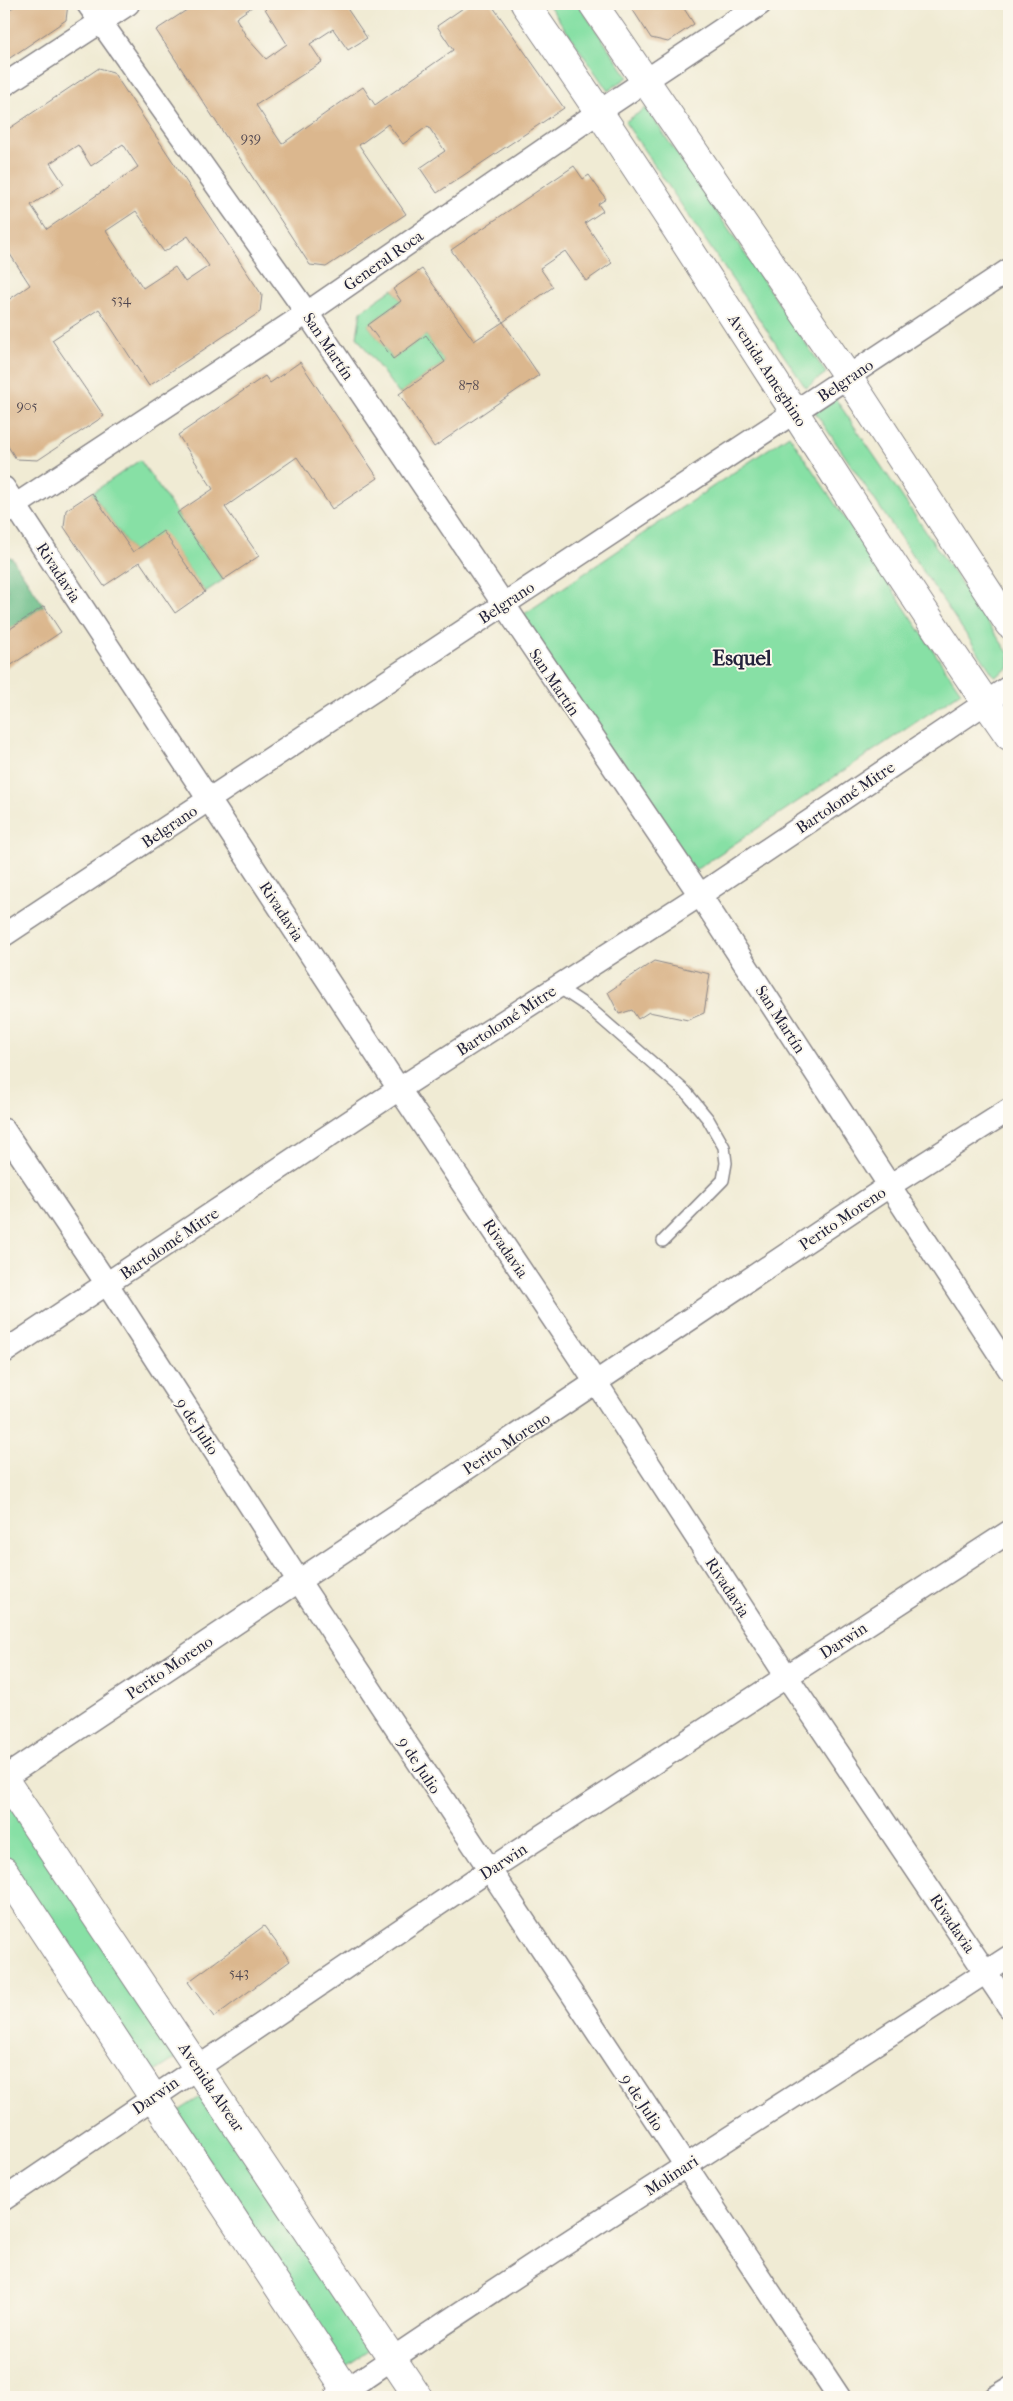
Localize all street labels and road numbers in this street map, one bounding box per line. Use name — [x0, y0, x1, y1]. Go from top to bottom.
street label: General Roca — [340, 226, 427, 295]
street label: San Martín — [299, 309, 358, 384]
street label: Avenida Ameghino — [724, 310, 811, 430]
street label: Belgrano — [814, 355, 877, 406]
street label: Rivadavia — [32, 539, 85, 606]
street label: Belgrano — [475, 577, 538, 627]
street label: San Martín — [525, 645, 584, 720]
street label: Bartolomé Mitre — [792, 757, 898, 837]
street label: Belgrano — [138, 801, 201, 852]
street label: Rivadavia — [255, 878, 308, 945]
street label: Bartolomé Mitre — [453, 981, 560, 1060]
street label: San Martín — [752, 982, 810, 1057]
street label: Perito Moreno — [795, 1183, 889, 1254]
street label: Bartolomé Mitre — [116, 1203, 222, 1283]
street label: Rivadavia — [479, 1215, 533, 1282]
street label: 9 de Julio — [172, 1394, 223, 1458]
street label: Perito Moreno — [459, 1408, 553, 1479]
street label: Rivadavia — [701, 1554, 754, 1621]
street label: Darwin — [816, 1618, 871, 1663]
street label: Perito Moreno — [122, 1632, 216, 1703]
street label: 9 de Julio — [394, 1733, 445, 1797]
street label: Darwin — [476, 1839, 531, 1884]
street label: Rivadavia — [926, 1890, 980, 1957]
street label: Avenida Alvear — [174, 2038, 249, 2136]
street label: 9 de Julio — [617, 2070, 668, 2134]
street label: Darwin — [128, 2072, 183, 2118]
street label: Molinari — [641, 2151, 702, 2200]

